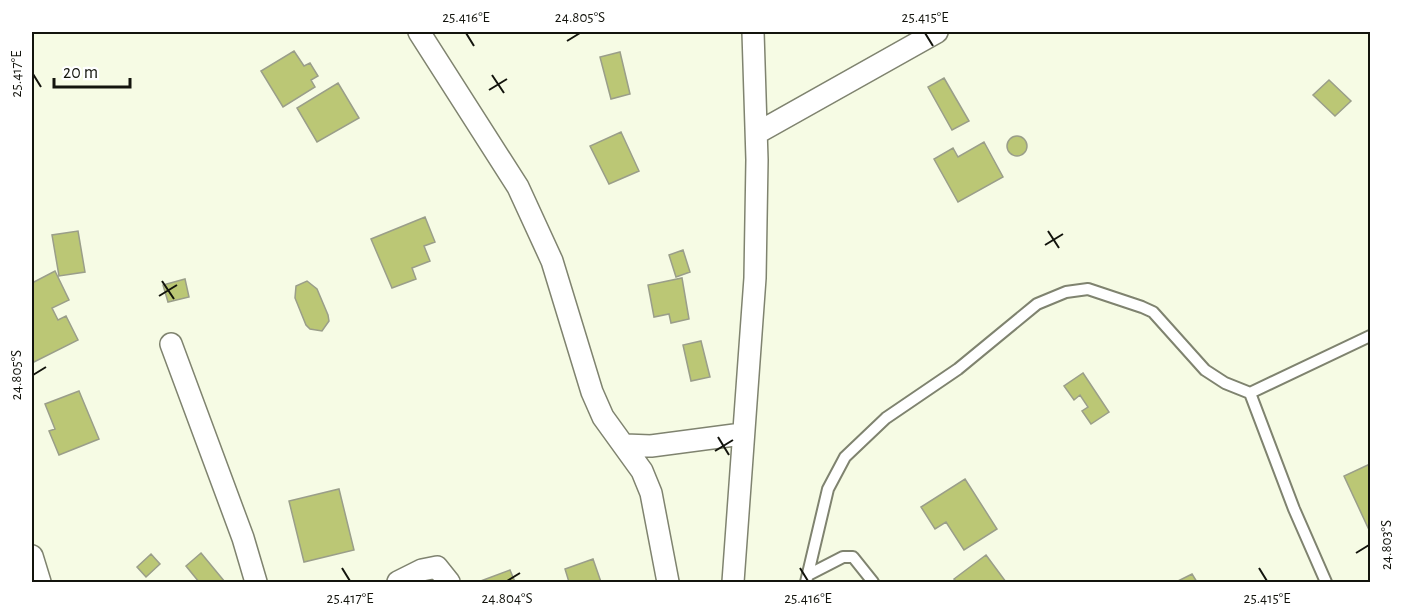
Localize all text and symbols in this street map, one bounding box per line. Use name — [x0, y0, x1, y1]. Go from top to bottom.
text: 25.416°E — [442, 10, 490, 25]
text: 24.805°S — [555, 10, 605, 25]
text: 25.415°E — [902, 10, 948, 25]
text: 25.417°E — [9, 51, 24, 97]
scale bar — [54, 51, 130, 89]
text: 20 m — [63, 64, 98, 82]
text: 24.805°S — [9, 350, 24, 400]
text: 24.803°S — [1379, 520, 1394, 570]
text: 25.417°E — [327, 591, 373, 606]
text: 24.804°S — [481, 591, 533, 606]
text: 25.416°E — [784, 591, 832, 606]
text: 25.415°E — [1244, 591, 1290, 606]

